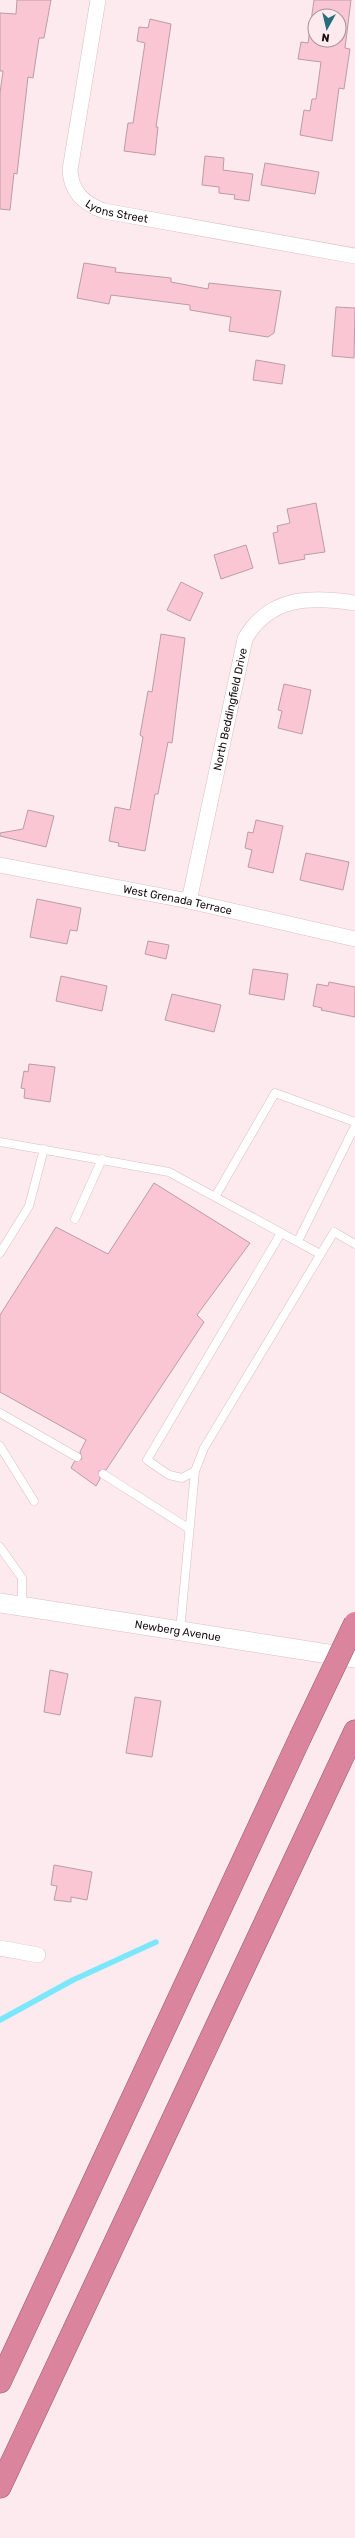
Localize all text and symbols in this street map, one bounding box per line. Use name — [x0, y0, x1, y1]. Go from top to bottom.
north arrow — [307, 8, 347, 48]
text: N — [321, 30, 331, 44]
street label: Lyons Street — [83, 197, 150, 225]
street label: North Beddingfield Drive — [211, 647, 249, 772]
street label: West Grenada Terrace — [122, 882, 233, 917]
street label: Newberg Avenue — [134, 1617, 222, 1644]

